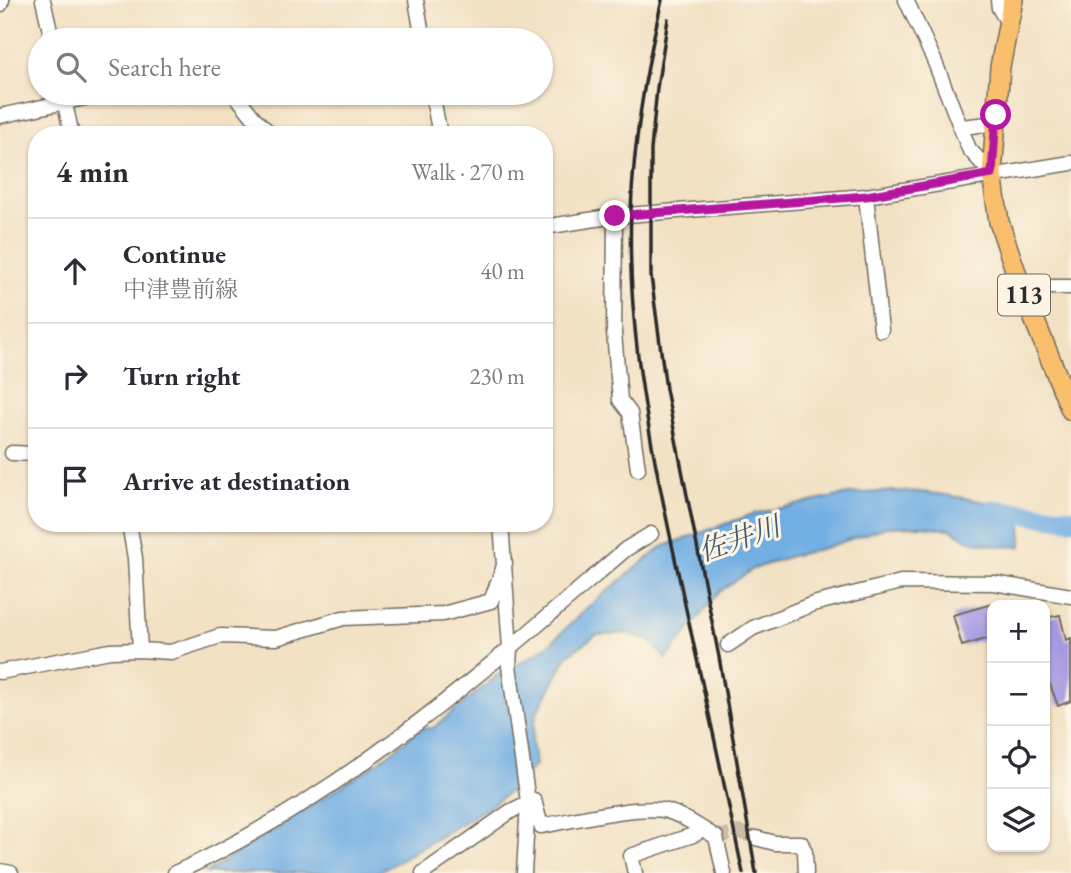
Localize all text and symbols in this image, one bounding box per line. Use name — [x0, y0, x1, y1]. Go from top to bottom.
search box — [28, 28, 553, 105]
icon: search — [52, 48, 90, 86]
text: Search here — [108, 50, 221, 84]
route start — [980, 99, 1011, 130]
text: 4 min — [56, 152, 129, 191]
text: Walk · 270 m — [411, 157, 525, 187]
route end — [599, 200, 630, 231]
text: Continue — [123, 237, 226, 271]
icon: ahead — [56, 252, 94, 290]
text: 40 m — [480, 256, 525, 286]
text: 中津豊前線 — [123, 274, 238, 304]
road number: 113 — [998, 274, 1050, 316]
icon: right — [56, 357, 94, 395]
text: Turn right — [123, 359, 241, 393]
text: 230 m — [469, 361, 525, 391]
icon: arrive — [56, 462, 94, 500]
text: Arrive at destination — [123, 464, 350, 498]
water label: 佐井川 — [693, 506, 787, 569]
map controls — [987, 600, 1050, 852]
button: + — [987, 600, 1050, 663]
button: − — [987, 663, 1050, 726]
button: locate — [987, 726, 1050, 789]
button: layers — [987, 789, 1050, 852]

